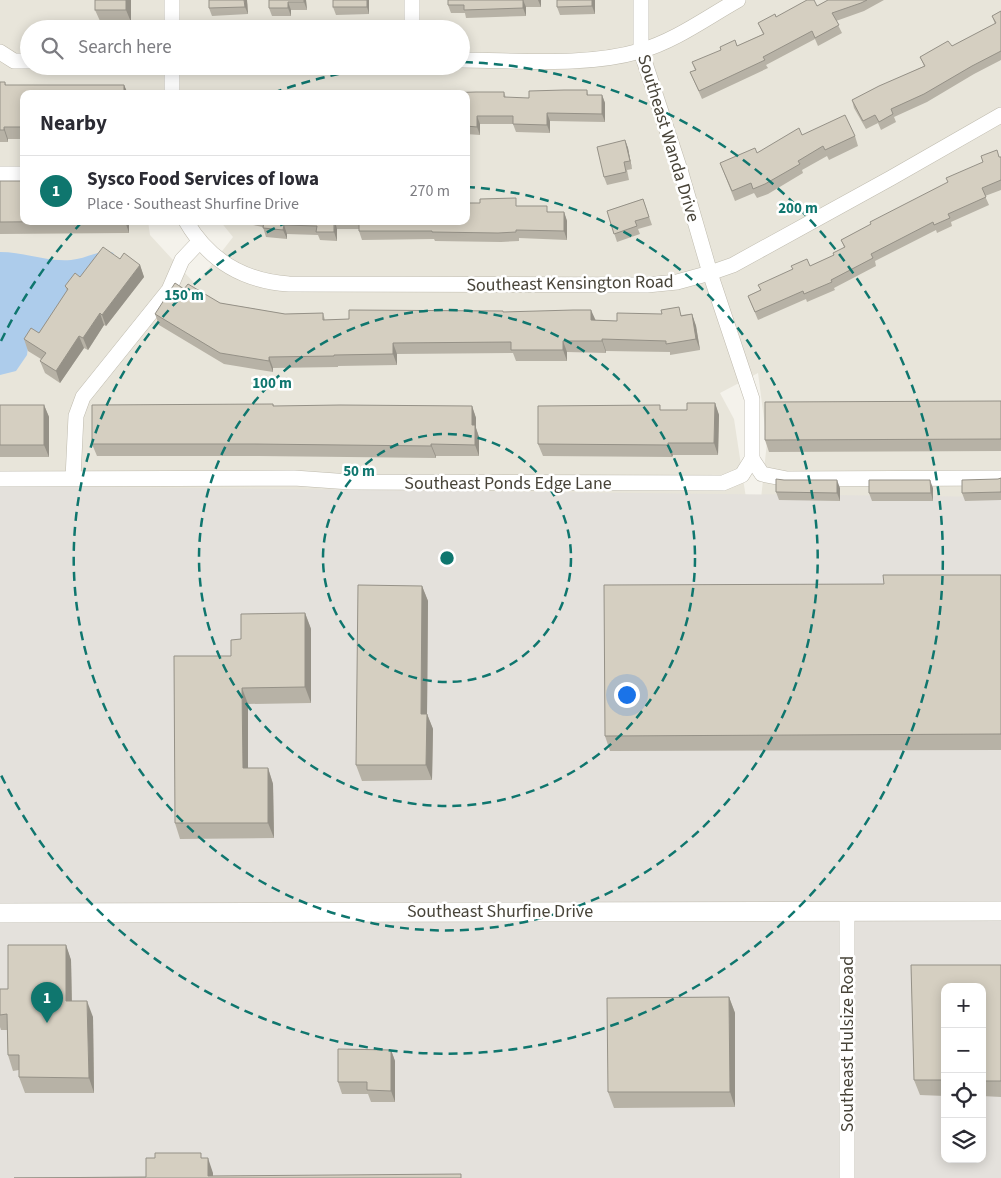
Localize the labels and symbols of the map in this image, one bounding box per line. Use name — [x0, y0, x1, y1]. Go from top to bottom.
street label: Southeast Wanda Drive — [631, 51, 706, 225]
text: 200 m — [778, 198, 818, 219]
street label: Southeast Kensington Road — [466, 269, 674, 298]
text: 150 m — [164, 285, 204, 306]
text: 100 m — [252, 373, 292, 394]
text: 50 m — [343, 461, 375, 482]
street label: Southeast Ponds Edge Lane — [404, 471, 612, 496]
centre of rings — [438, 549, 456, 567]
your location — [614, 682, 640, 708]
street label: Southeast Shurfine Drive — [407, 899, 593, 924]
street label: Southeast Hulsize Road — [835, 956, 860, 1132]
pin: 1 — [31, 982, 63, 1023]

